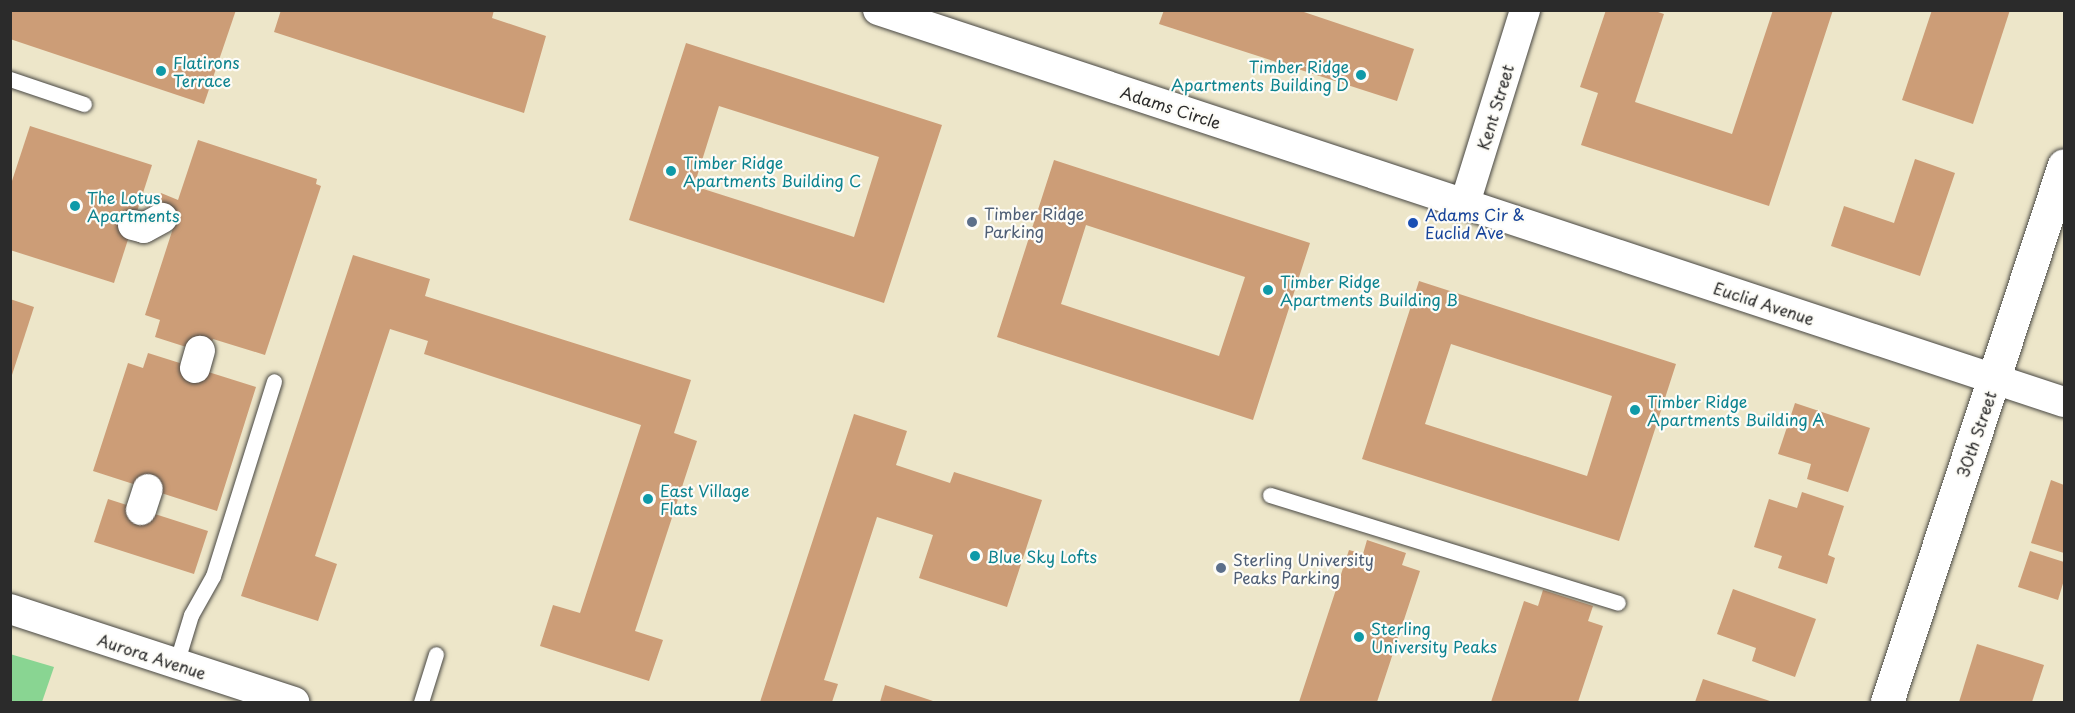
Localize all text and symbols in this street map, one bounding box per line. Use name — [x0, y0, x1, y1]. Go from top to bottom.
place label: Flatirons Terrace — [173, 52, 240, 90]
place label: Timber Ridge Apartments Building D — [1171, 56, 1349, 94]
street label: Kent Street — [1473, 62, 1517, 152]
marker: Flatirons Terrace — [154, 64, 168, 78]
marker: Timber Ridge Apartments Building D — [1354, 68, 1368, 82]
street label: Adams Circle — [1118, 82, 1224, 132]
place label: Timber Ridge Apartments Building C — [683, 152, 861, 190]
marker: Timber Ridge Apartments Building C — [664, 164, 678, 178]
place label: The Lotus Apartments — [87, 187, 179, 225]
marker: The Lotus Apartments — [68, 199, 82, 213]
place label: Timber Ridge Parking — [984, 203, 1086, 241]
place label: Adams Cir & Euclid Ave — [1425, 204, 1526, 242]
marker: Timber Ridge Parking — [965, 215, 979, 229]
marker: Adams Cir & Euclid Ave — [1406, 216, 1420, 230]
place label: Timber Ridge Apartments Building B — [1280, 271, 1456, 309]
street label: Euclid Avenue — [1711, 278, 1817, 328]
marker: Timber Ridge Apartments Building B — [1261, 283, 1275, 297]
street label: 30th Street — [1952, 388, 2000, 480]
place label: Timber Ridge Apartments Building A — [1647, 391, 1825, 429]
marker: Timber Ridge Apartments Building A — [1628, 403, 1642, 417]
place label: East Village Flats — [660, 480, 750, 518]
marker: East Village Flats — [641, 492, 655, 506]
place label: Blue Sky Lofts — [987, 546, 1097, 566]
marker: Blue Sky Lofts — [968, 549, 982, 563]
place label: Sterling University Peaks Parking — [1233, 549, 1375, 587]
marker: Sterling University Peaks Parking — [1214, 561, 1228, 575]
place label: Sterling University Peaks — [1371, 618, 1497, 656]
street label: Aurora Avenue — [95, 629, 209, 683]
marker: Sterling University Peaks — [1352, 630, 1366, 644]

